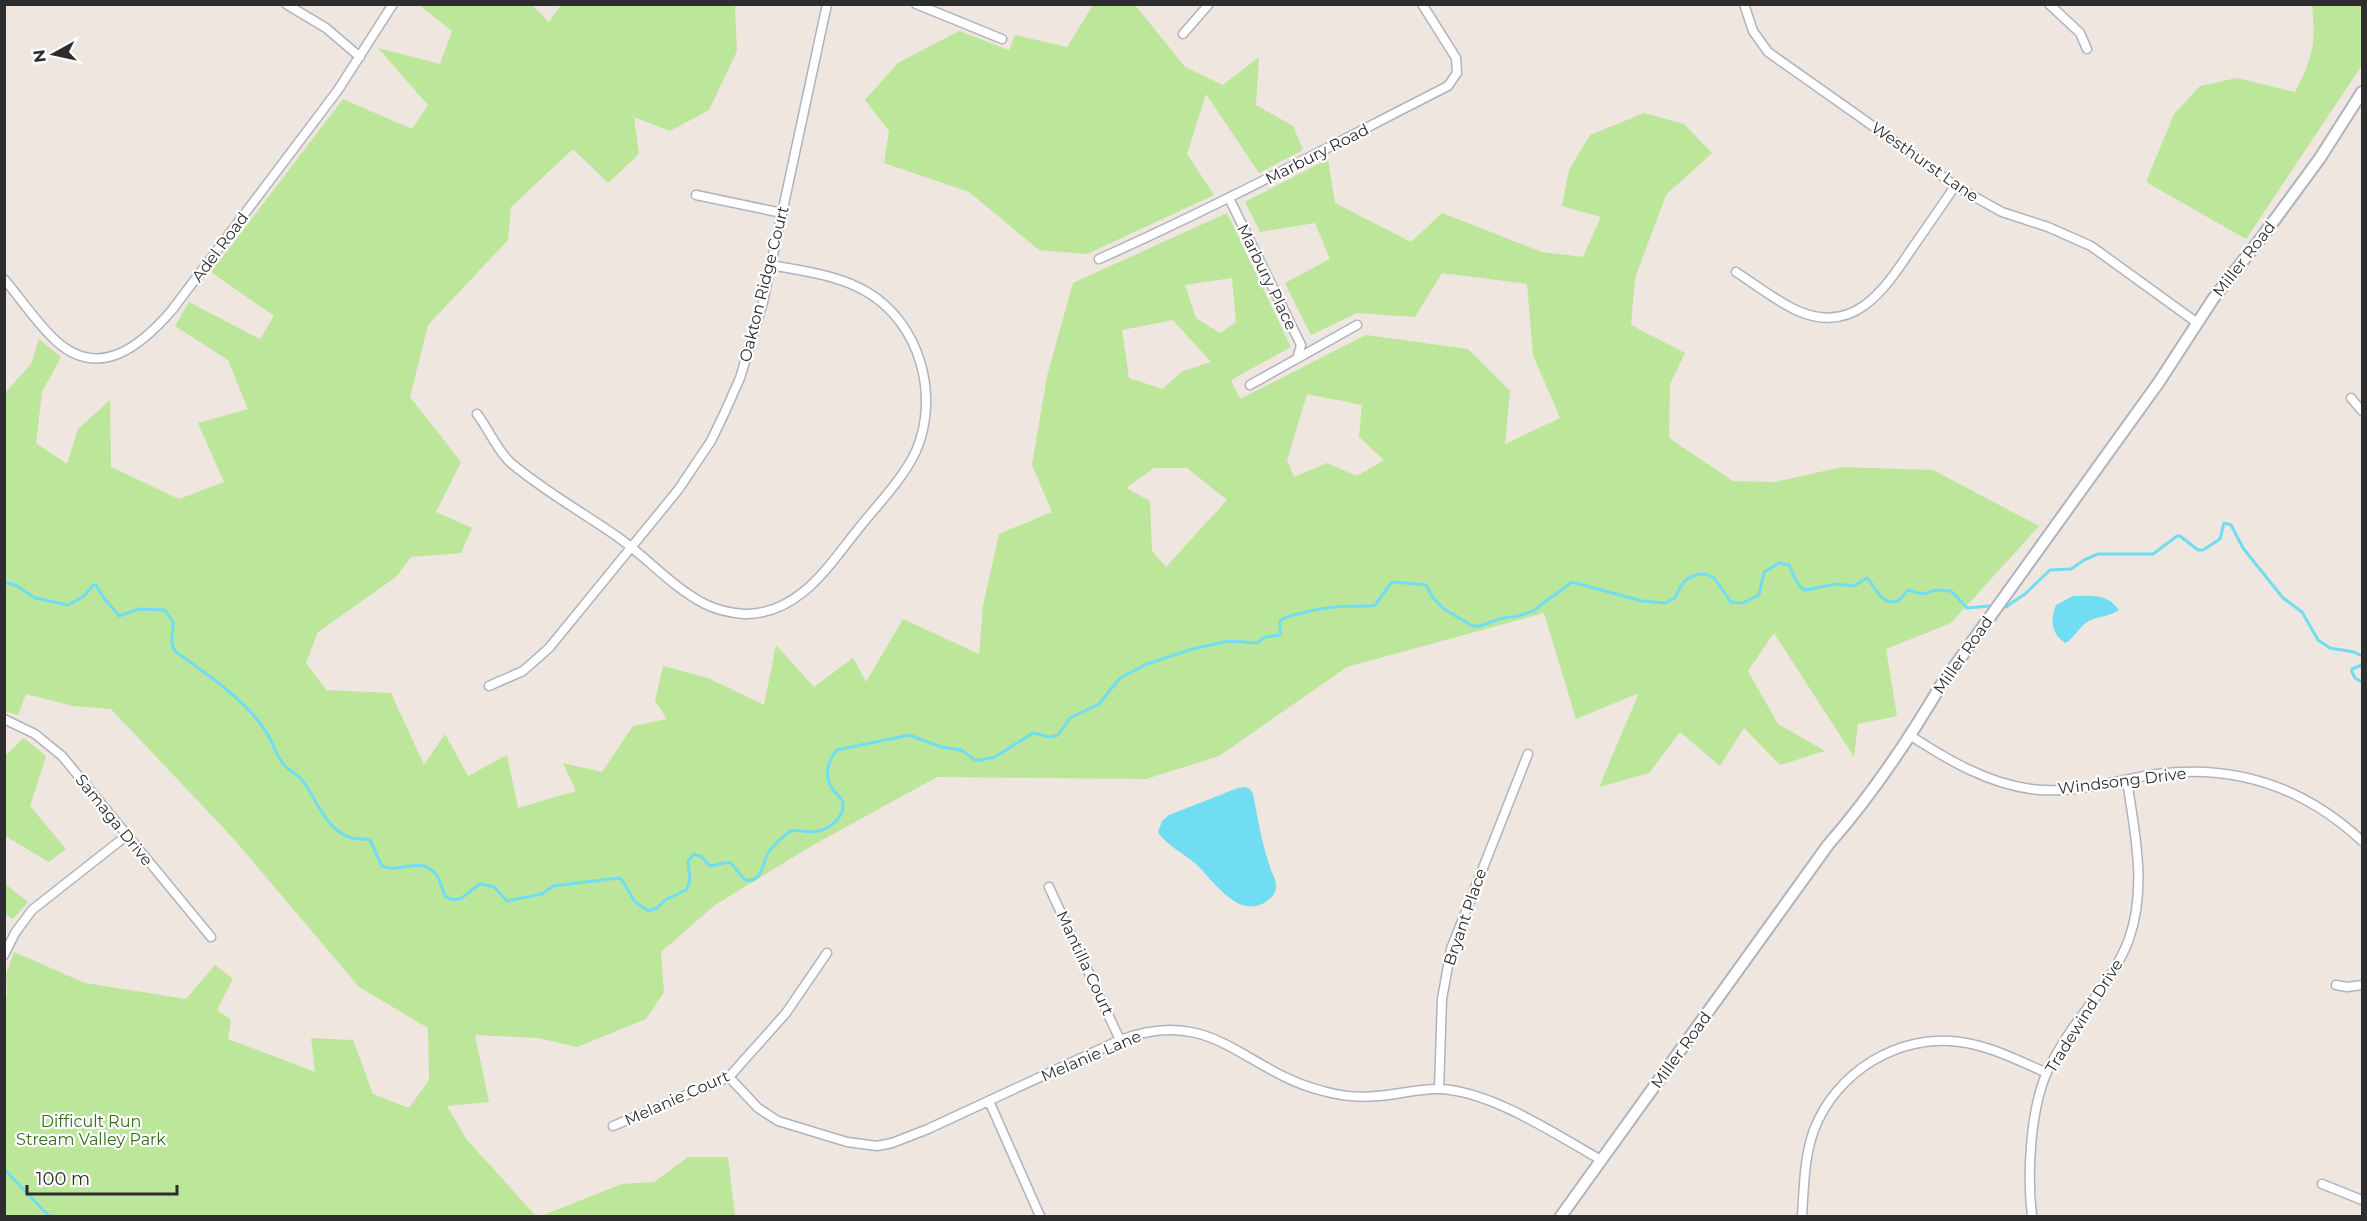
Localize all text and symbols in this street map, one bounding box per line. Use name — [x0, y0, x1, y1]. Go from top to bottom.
north arrow — [24, 24, 84, 84]
text: N — [29, 48, 50, 64]
street label: Westhurst Lane — [1868, 118, 1982, 206]
street label: Marbury Road — [1262, 120, 1372, 188]
street label: Oakton Ridge Court — [735, 204, 793, 364]
street label: Adel Road — [188, 208, 252, 286]
street label: Miller Road — [2209, 218, 2279, 300]
street label: Marbury Place — [1233, 221, 1301, 333]
street label: Miller Road — [1929, 613, 1997, 697]
street label: Windsong Drive — [2057, 764, 2187, 798]
street label: Samaga Drive — [71, 770, 157, 870]
street label: Bryant Place — [1440, 866, 1490, 968]
street label: Mantilla Court — [1052, 908, 1118, 1019]
street label: Tradewind Drive — [2041, 956, 2127, 1076]
street label: Miller Road — [1647, 1008, 1715, 1092]
street label: Melanie Lane — [1038, 1026, 1144, 1086]
street label: Melanie Court — [622, 1066, 733, 1130]
park label: Difficult Run Stream Valley Park — [16, 1112, 166, 1149]
scale bar — [27, 1158, 177, 1196]
text: 100 m — [36, 1168, 90, 1190]

